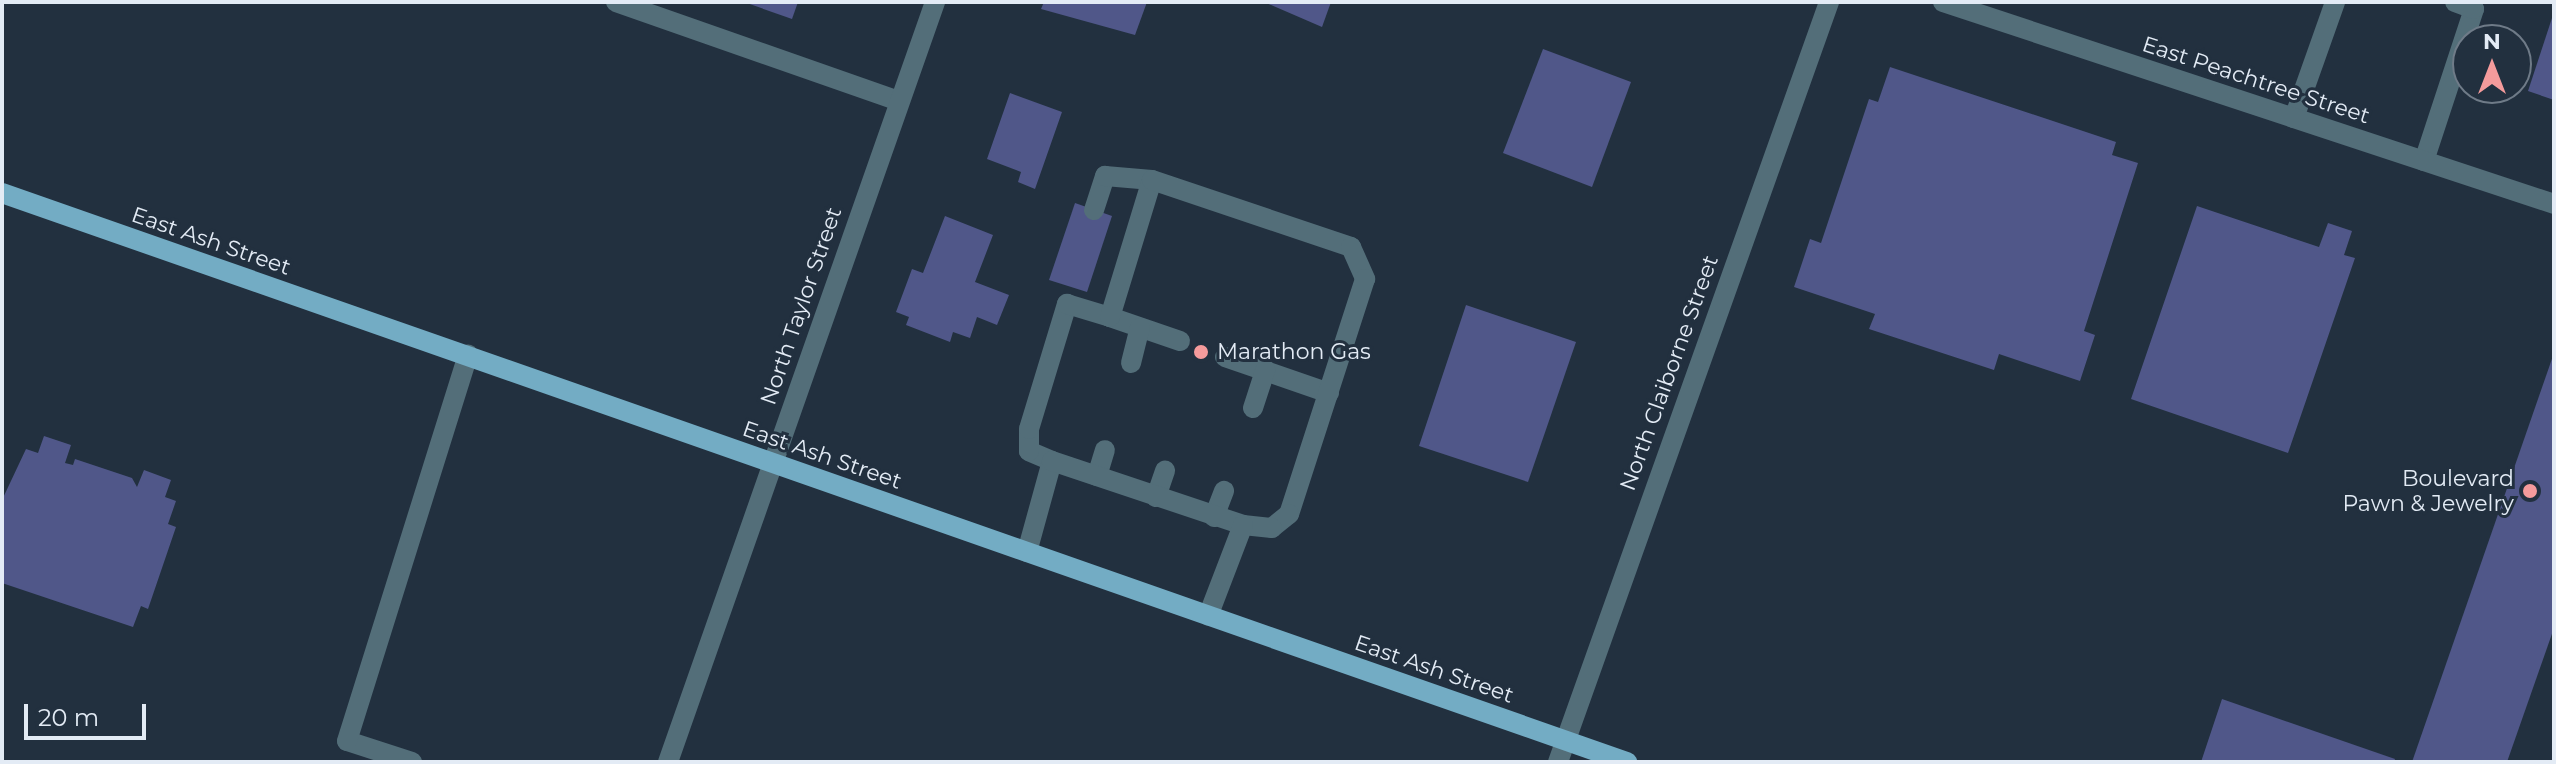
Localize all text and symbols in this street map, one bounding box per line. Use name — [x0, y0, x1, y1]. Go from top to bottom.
north arrow — [2452, 24, 2532, 104]
text: N — [2483, 28, 2501, 55]
street label: East Peachtree Street — [2139, 31, 2373, 129]
street label: East Ash Street — [128, 201, 294, 281]
street label: North Taylor Street — [755, 204, 847, 408]
street label: North Claiborne Street — [1614, 252, 1724, 494]
place label: Marathon Gas — [1217, 339, 1371, 365]
marker: Marathon Gas — [1192, 343, 1210, 361]
street label: East Ash Street — [739, 415, 905, 495]
place label: Boulevard Pawn & Jewelry — [2342, 465, 2514, 516]
marker: Boulevard Pawn & Jewelry — [2521, 482, 2539, 500]
street label: East Ash Street — [1351, 629, 1517, 709]
scale bar — [28, 688, 150, 738]
text: 20 m — [38, 703, 99, 732]

